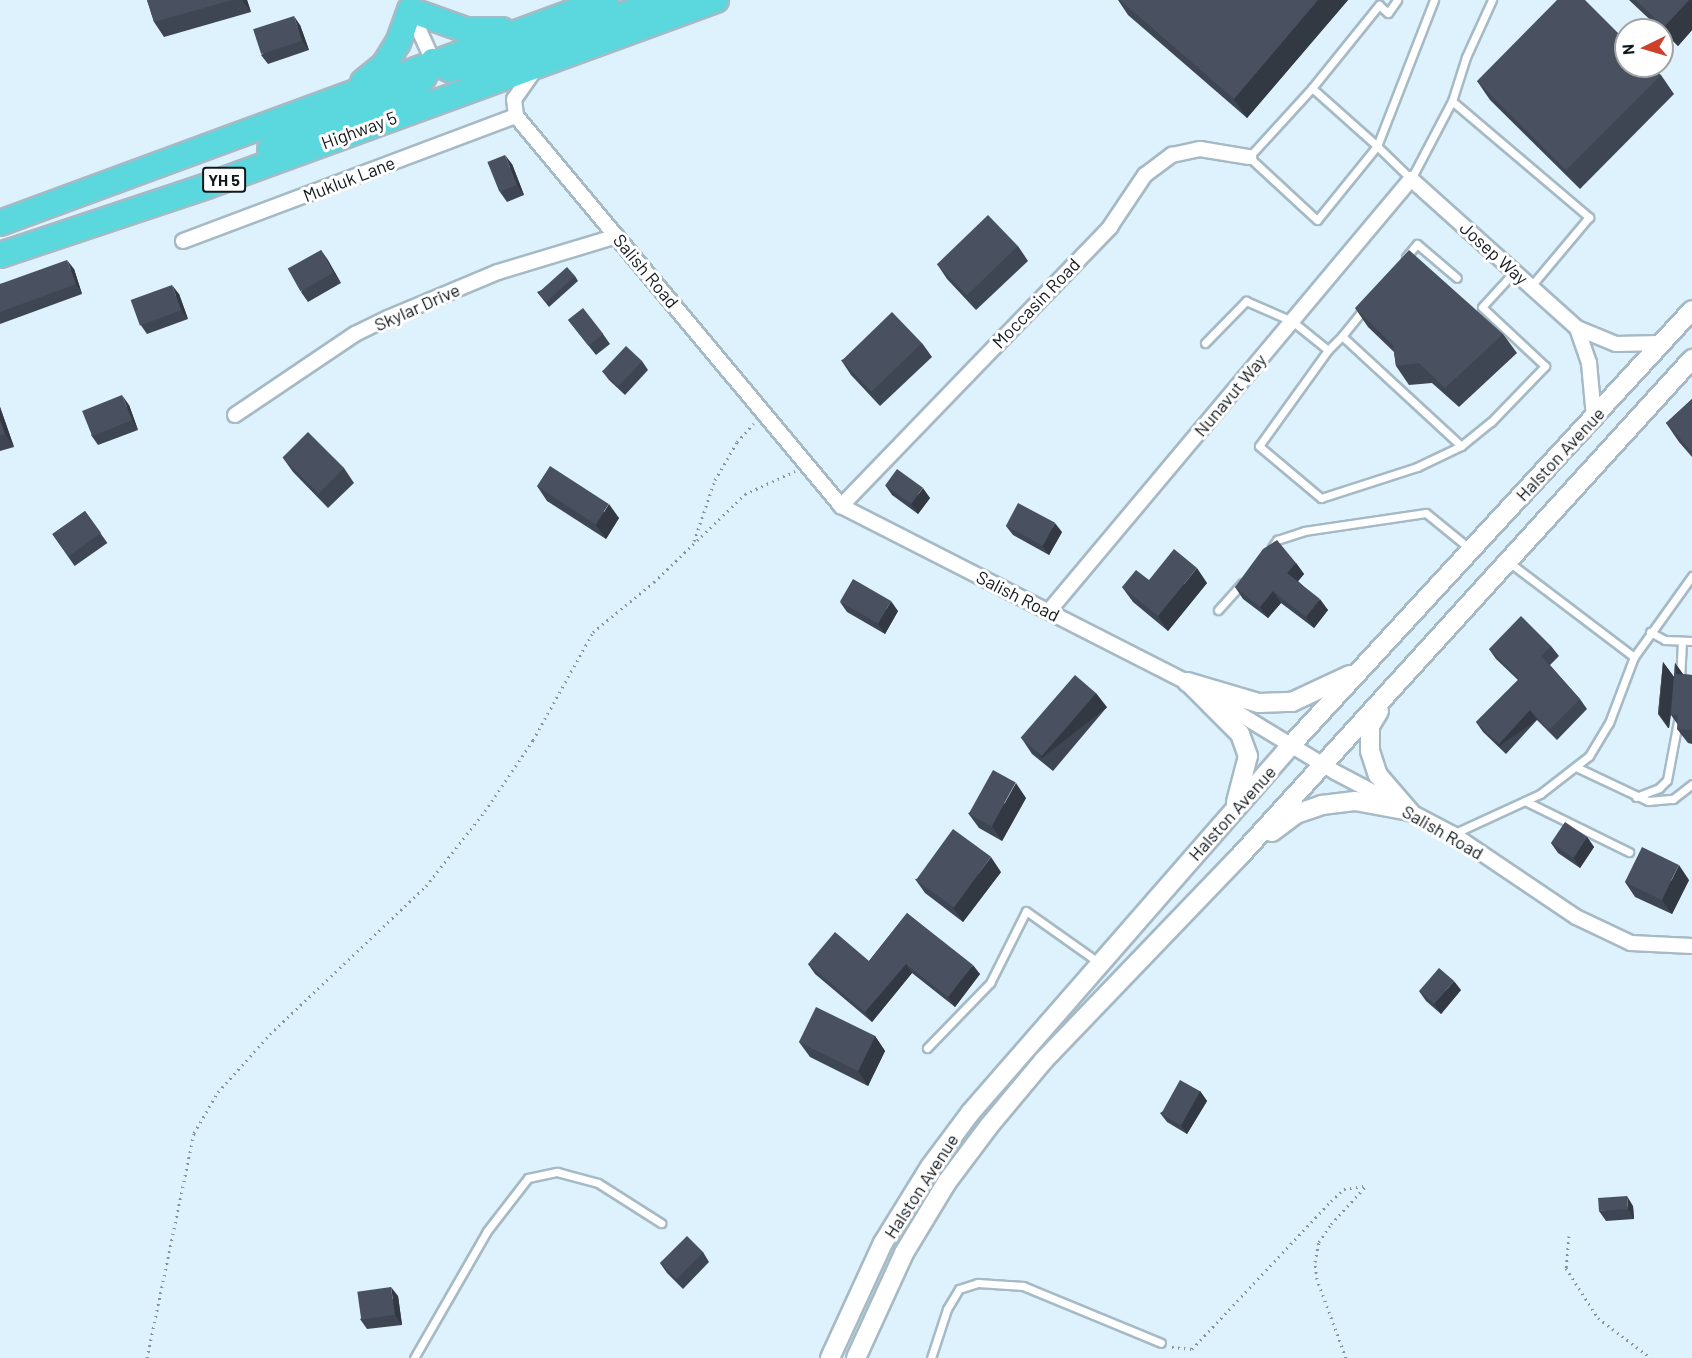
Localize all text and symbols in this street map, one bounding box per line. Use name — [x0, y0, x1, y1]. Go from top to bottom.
north arrow — [1614, 18, 1674, 78]
text: N — [1618, 43, 1637, 56]
street label: Highway 5 — [318, 106, 400, 154]
street label: Mukluk Lane — [300, 152, 398, 206]
road number: YH 5 — [202, 167, 246, 193]
street label: Josep Way — [1455, 217, 1533, 289]
street label: Salish Road — [609, 230, 683, 312]
street label: Moccasin Road — [988, 253, 1084, 353]
street label: Skylar Drive — [371, 279, 463, 335]
street label: Nunavut Way — [1189, 349, 1271, 441]
street label: Halston Avenue — [1511, 403, 1609, 505]
street label: Salish Road — [973, 566, 1063, 626]
street label: Halston Avenue — [1184, 761, 1280, 865]
street label: Salish Road — [1399, 800, 1487, 864]
street label: Halston Avenue — [879, 1130, 963, 1242]

